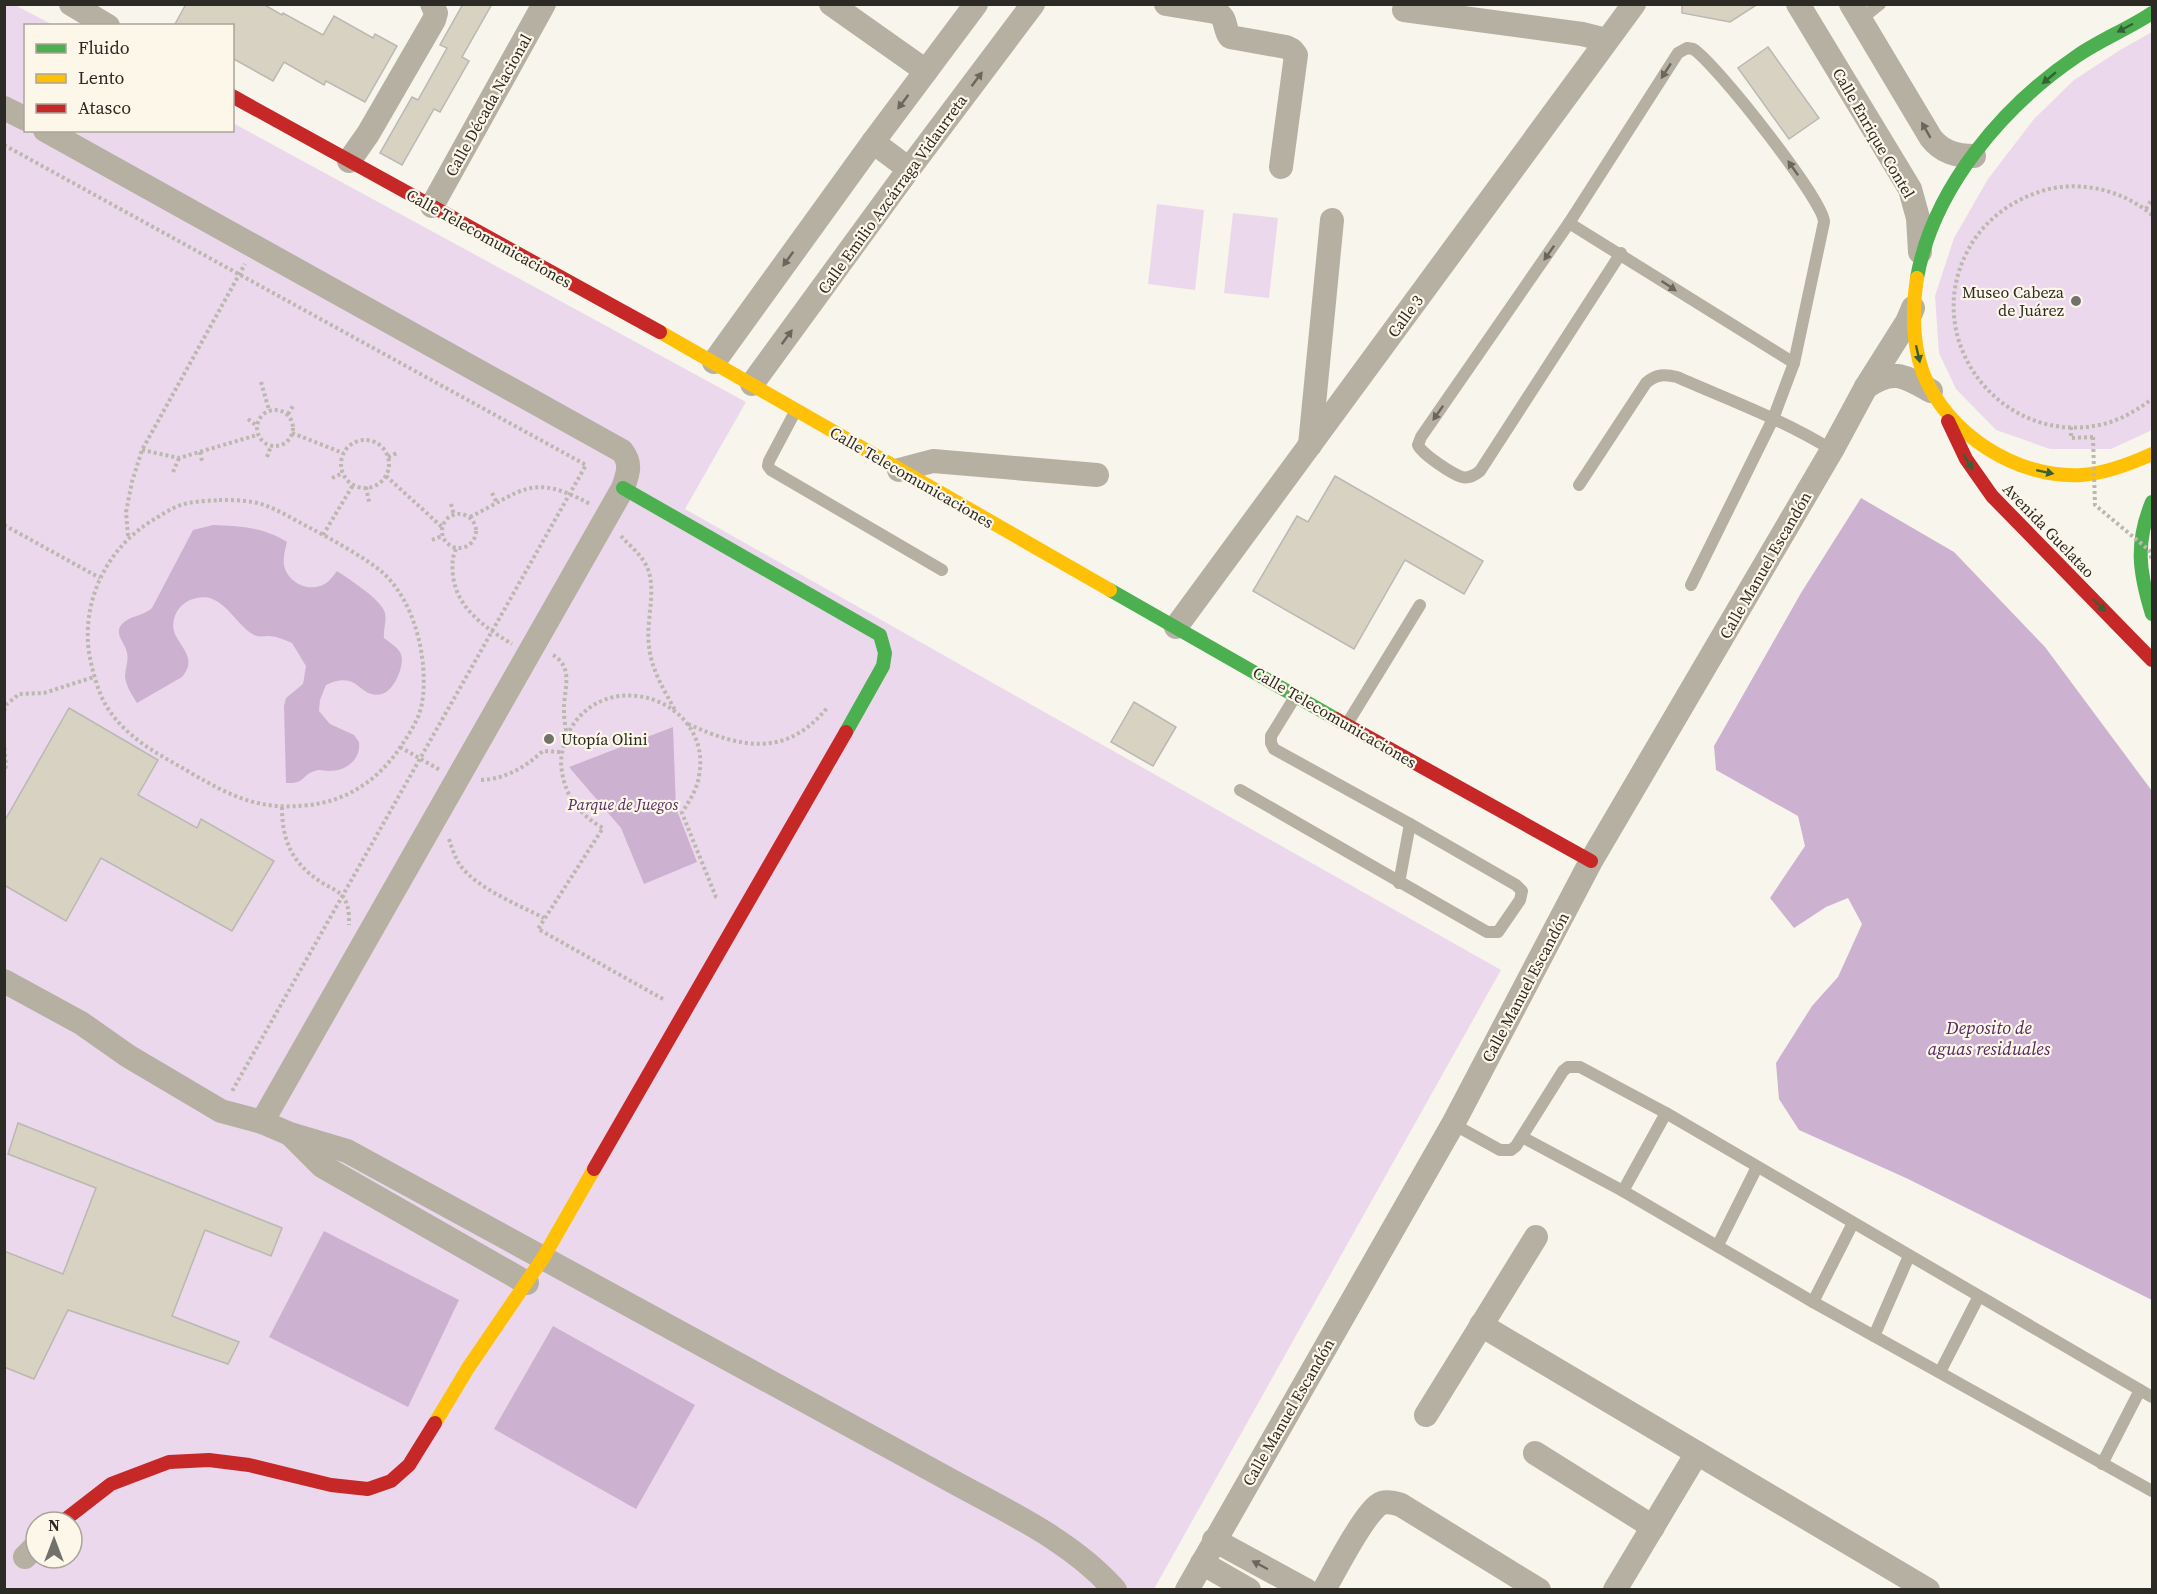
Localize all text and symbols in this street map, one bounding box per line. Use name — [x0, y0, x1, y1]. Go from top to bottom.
one-way arrow — [2116, 23, 2133, 33]
legend — [24, 24, 234, 132]
street label: Calle Década Nacional — [440, 30, 536, 180]
text: Fluido — [78, 35, 130, 60]
one-way arrow — [1660, 63, 1672, 79]
street label: Calle Enrique Contel — [1828, 64, 1920, 202]
text: Lento — [78, 65, 125, 90]
one-way arrow — [971, 71, 983, 87]
one-way arrow — [2042, 71, 2057, 84]
street label: Calle Emilio Azcárraga Vidaurreta — [812, 89, 972, 298]
one-way arrow — [897, 93, 909, 109]
text: Atasco — [78, 95, 131, 120]
one-way arrow — [1921, 122, 1932, 138]
one-way arrow — [1787, 161, 1799, 177]
street label: Calle Telecomunicaciones — [402, 183, 576, 293]
one-way arrow — [1543, 244, 1555, 260]
one-way arrow — [782, 251, 794, 267]
one-way arrow — [1661, 280, 1678, 291]
place label: Museo Cabeza de Juárez — [1962, 281, 2065, 321]
street label: Calle 3 — [1382, 290, 1428, 342]
marker: Museo Cabeza de Juárez — [2069, 294, 2083, 308]
one-way arrow — [780, 330, 792, 345]
one-way arrow — [1914, 344, 1924, 363]
one-way arrow — [1433, 405, 1444, 421]
street label: Calle Telecomunicaciones — [826, 421, 998, 533]
one-way arrow — [1962, 454, 1973, 470]
one-way arrow — [2035, 467, 2054, 477]
street label: Avenida Guelatao — [1998, 478, 2100, 582]
street label: Calle Manuel Escandón — [1714, 487, 1816, 643]
one-way arrow — [2091, 598, 2105, 612]
street label: Calle Telecomunicaciones — [1249, 661, 1421, 773]
place label: Utopía Olini — [561, 728, 648, 750]
marker: Utopía Olini — [542, 732, 556, 746]
park label: Parque de Juegos — [567, 793, 678, 815]
street label: Calle Manuel Escandón — [1476, 908, 1574, 1066]
water label: Deposito de aguas residuales — [1928, 1015, 2051, 1061]
street label: Calle Manuel Escandón — [1237, 1334, 1339, 1490]
north arrow — [24, 1510, 84, 1570]
text: N — [48, 1514, 60, 1536]
one-way arrow — [1251, 1560, 1268, 1570]

